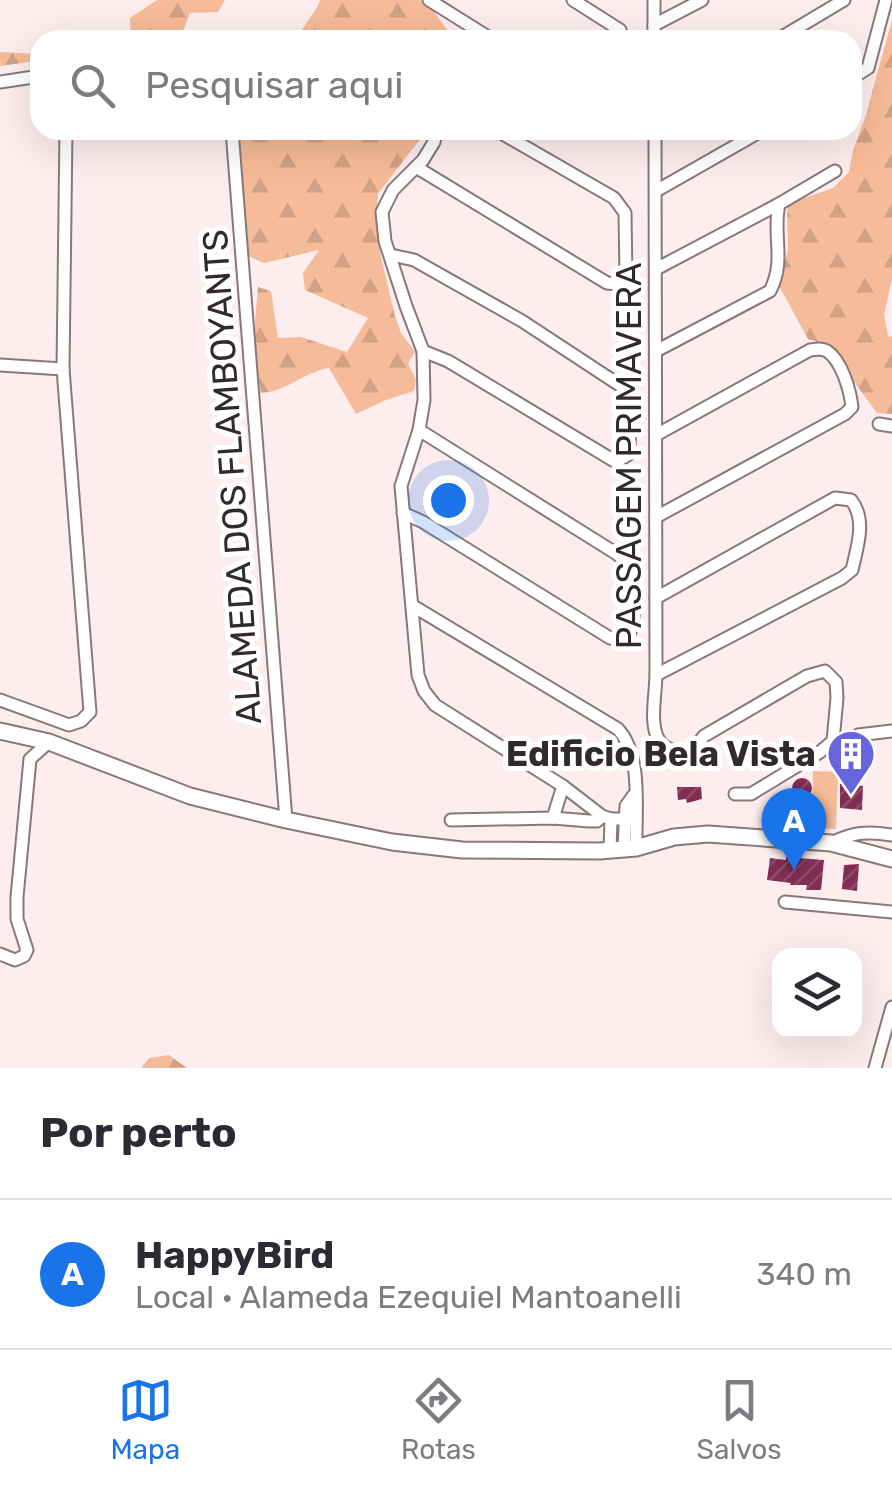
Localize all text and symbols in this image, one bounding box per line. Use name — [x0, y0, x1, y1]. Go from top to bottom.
search box — [30, 30, 862, 140]
icon: search — [65, 58, 120, 113]
text: Pesquisar aqui — [145, 62, 403, 108]
street label: ALAMEDA DOS FLAMBOYANTS — [194, 228, 270, 726]
street label: PASSAGEM PRIMAVERA — [608, 263, 650, 649]
your location — [423, 475, 474, 526]
building icon: Edificio Bela Vista — [825, 728, 877, 796]
place label: Edificio Bela Vista — [506, 733, 816, 775]
pin: A — [762, 788, 826, 870]
map controls — [772, 948, 862, 1038]
button: layers — [772, 948, 862, 1038]
text: Por perto — [40, 1108, 237, 1158]
text: HappyBird — [135, 1232, 334, 1278]
text: A — [61, 1255, 84, 1293]
text: 340 m — [756, 1255, 852, 1293]
text: Local · Alameda Ezequiel Mantoanelli — [135, 1278, 682, 1316]
tab: Mapa — [110, 1373, 180, 1466]
tab: Rotas — [401, 1373, 476, 1466]
tab: Salvos — [697, 1373, 782, 1466]

